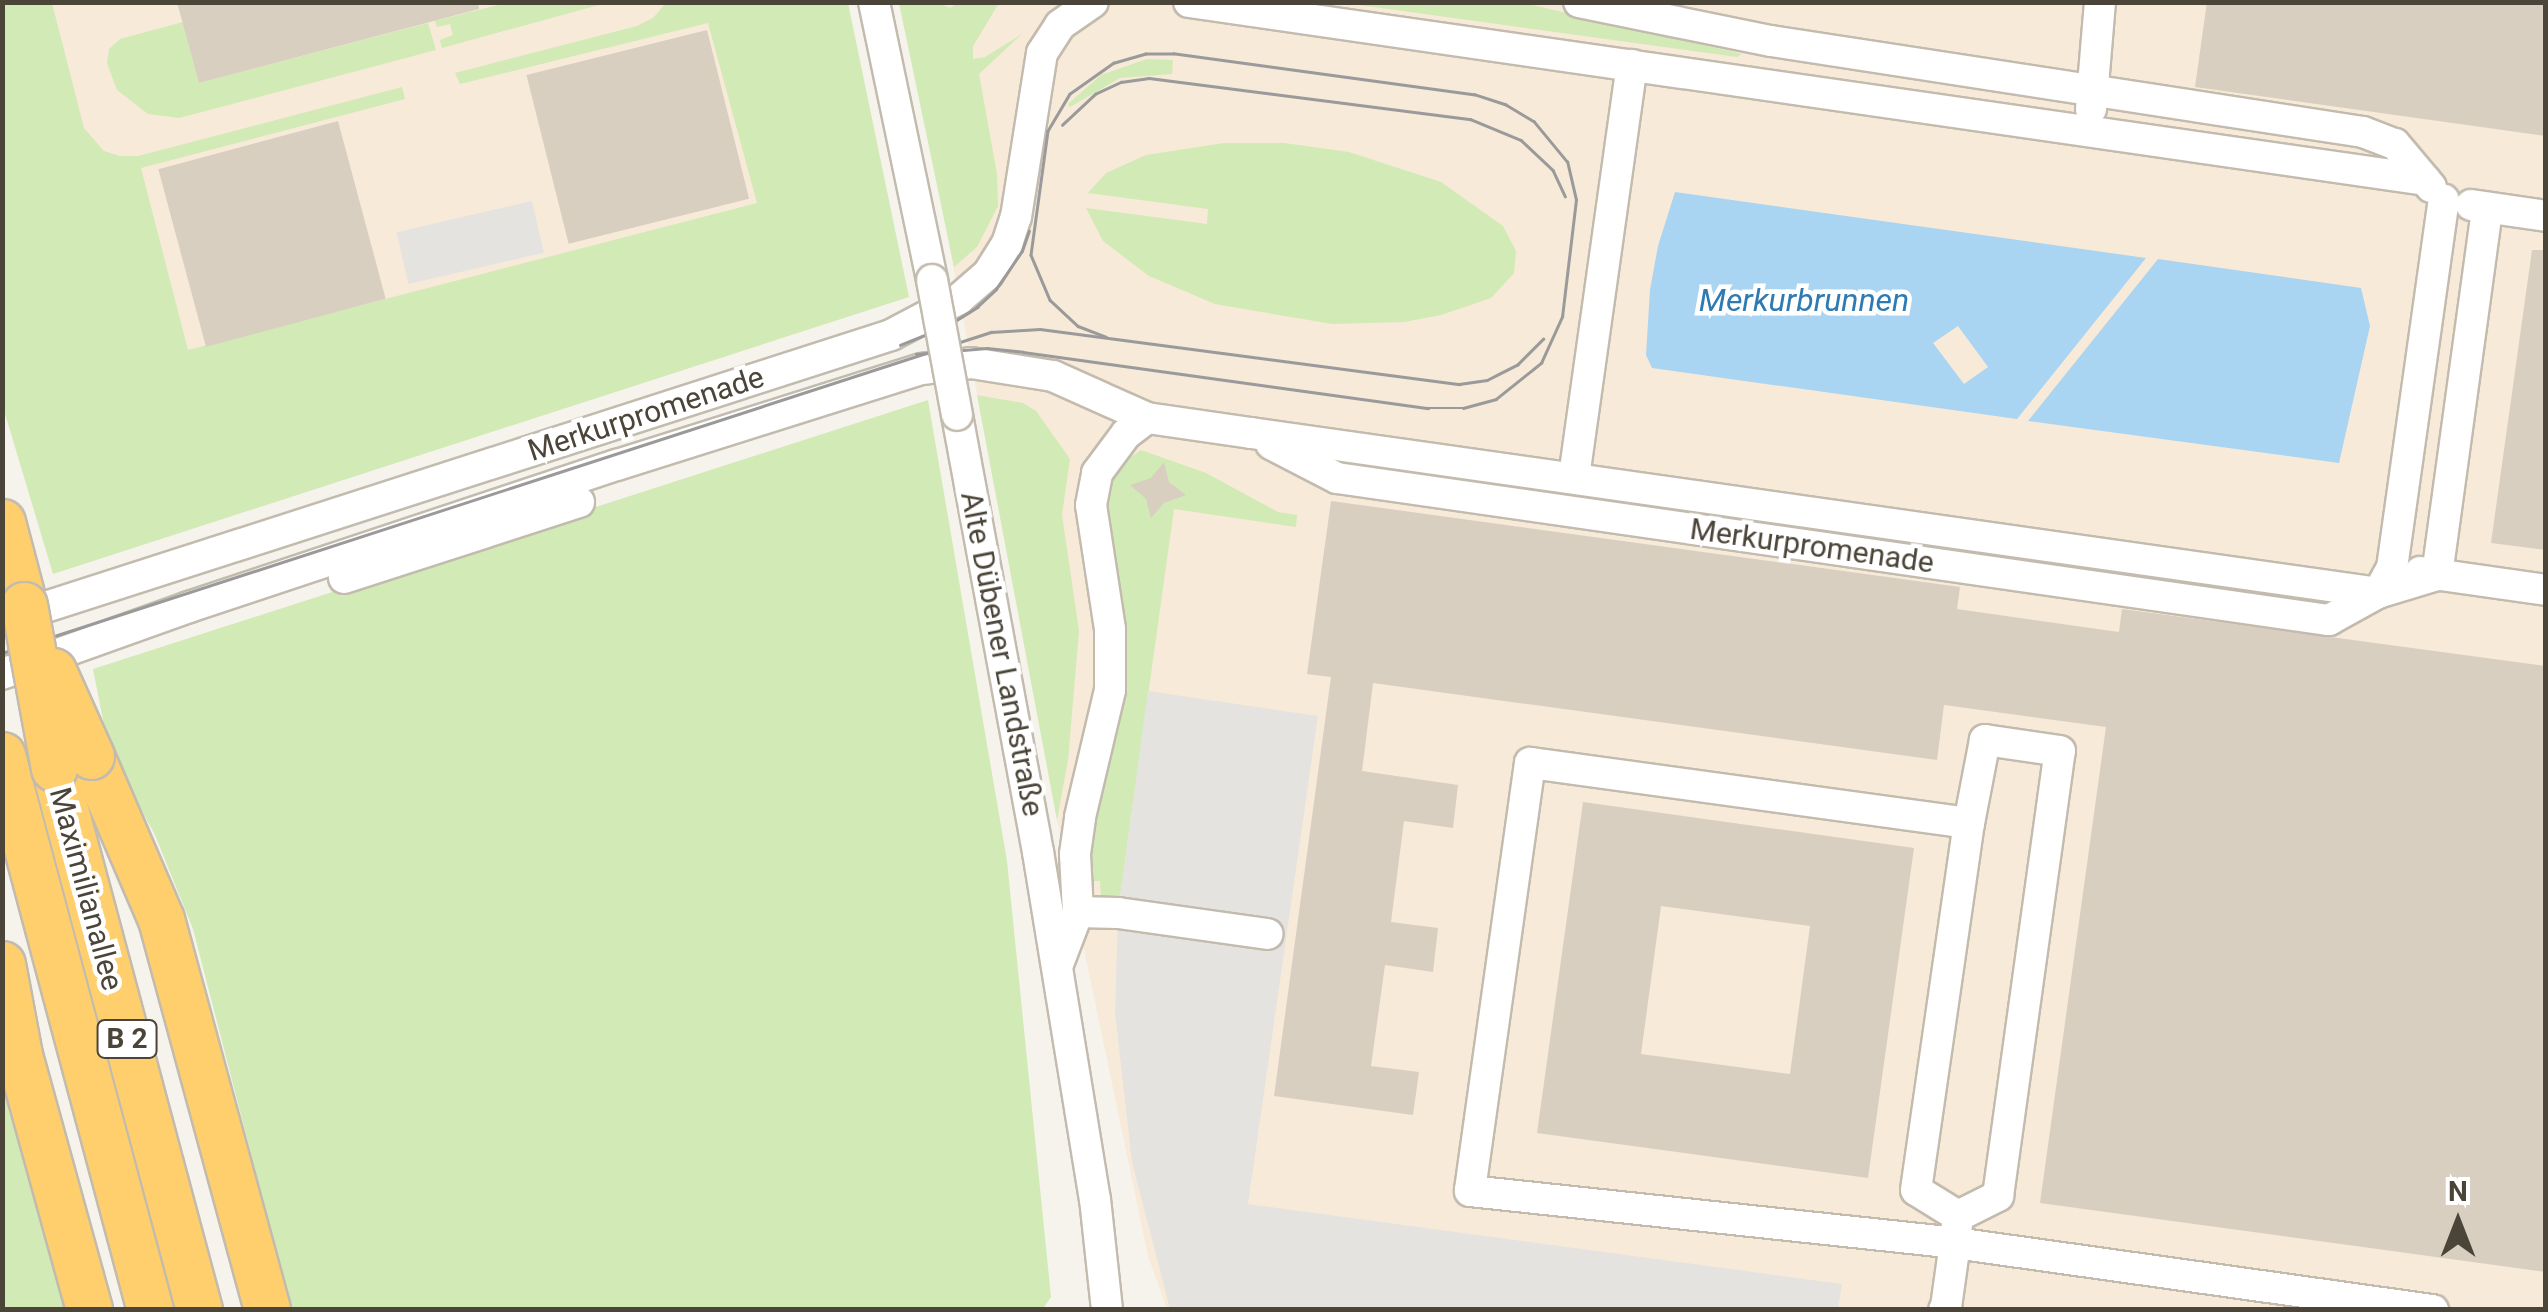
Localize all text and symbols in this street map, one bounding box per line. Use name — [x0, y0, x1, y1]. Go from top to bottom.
water label: Merkurbrunnen — [1699, 281, 1909, 319]
street label: Merkurpromenade — [523, 359, 769, 469]
street label: Alte Dübener Landstraße — [953, 489, 1051, 819]
street label: Merkurpromenade — [1688, 511, 1936, 581]
street label: Maximilianallee — [42, 784, 130, 994]
road number: B 2 — [94, 1016, 160, 1062]
north arrow — [2408, 1172, 2508, 1272]
text: N — [2448, 1175, 2468, 1208]

